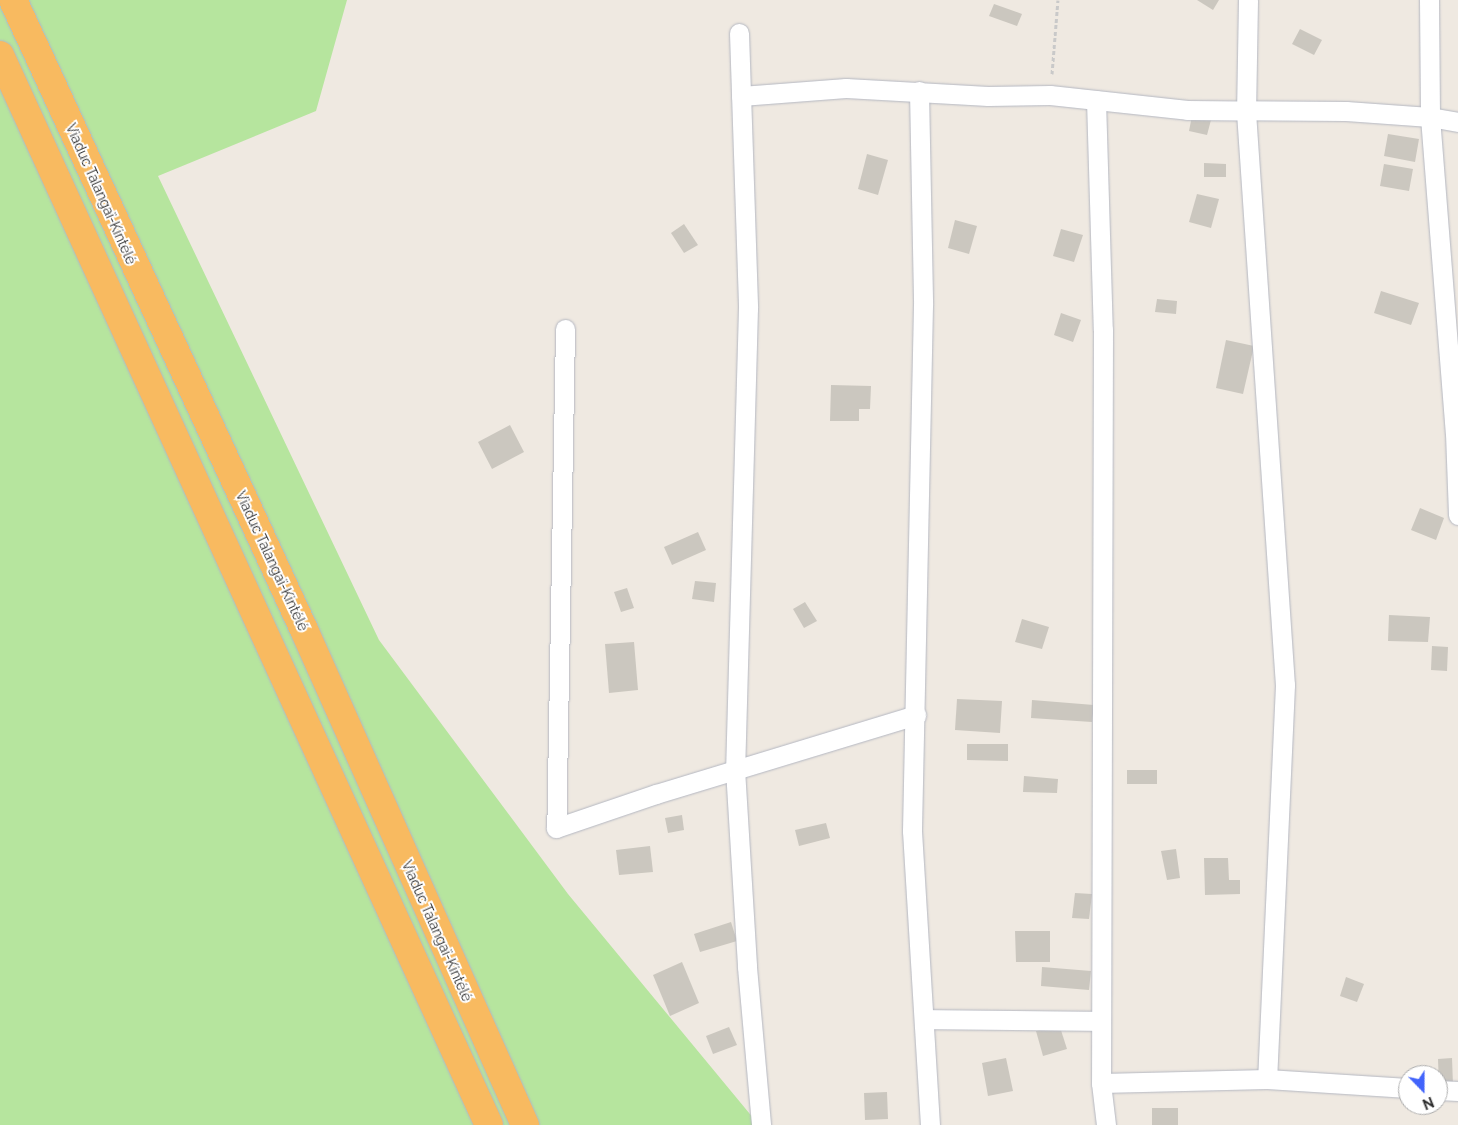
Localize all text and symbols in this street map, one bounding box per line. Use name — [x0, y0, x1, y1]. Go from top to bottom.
street label: Viaduc Talangaï-Kintélé — [62, 121, 140, 267]
street label: Viaduc Talangaï-Kintélé — [232, 488, 312, 634]
street label: Viaduc Talangaï-Kintélé — [398, 858, 476, 1004]
north arrow — [1398, 1065, 1448, 1115]
text: N — [1420, 1094, 1436, 1112]

